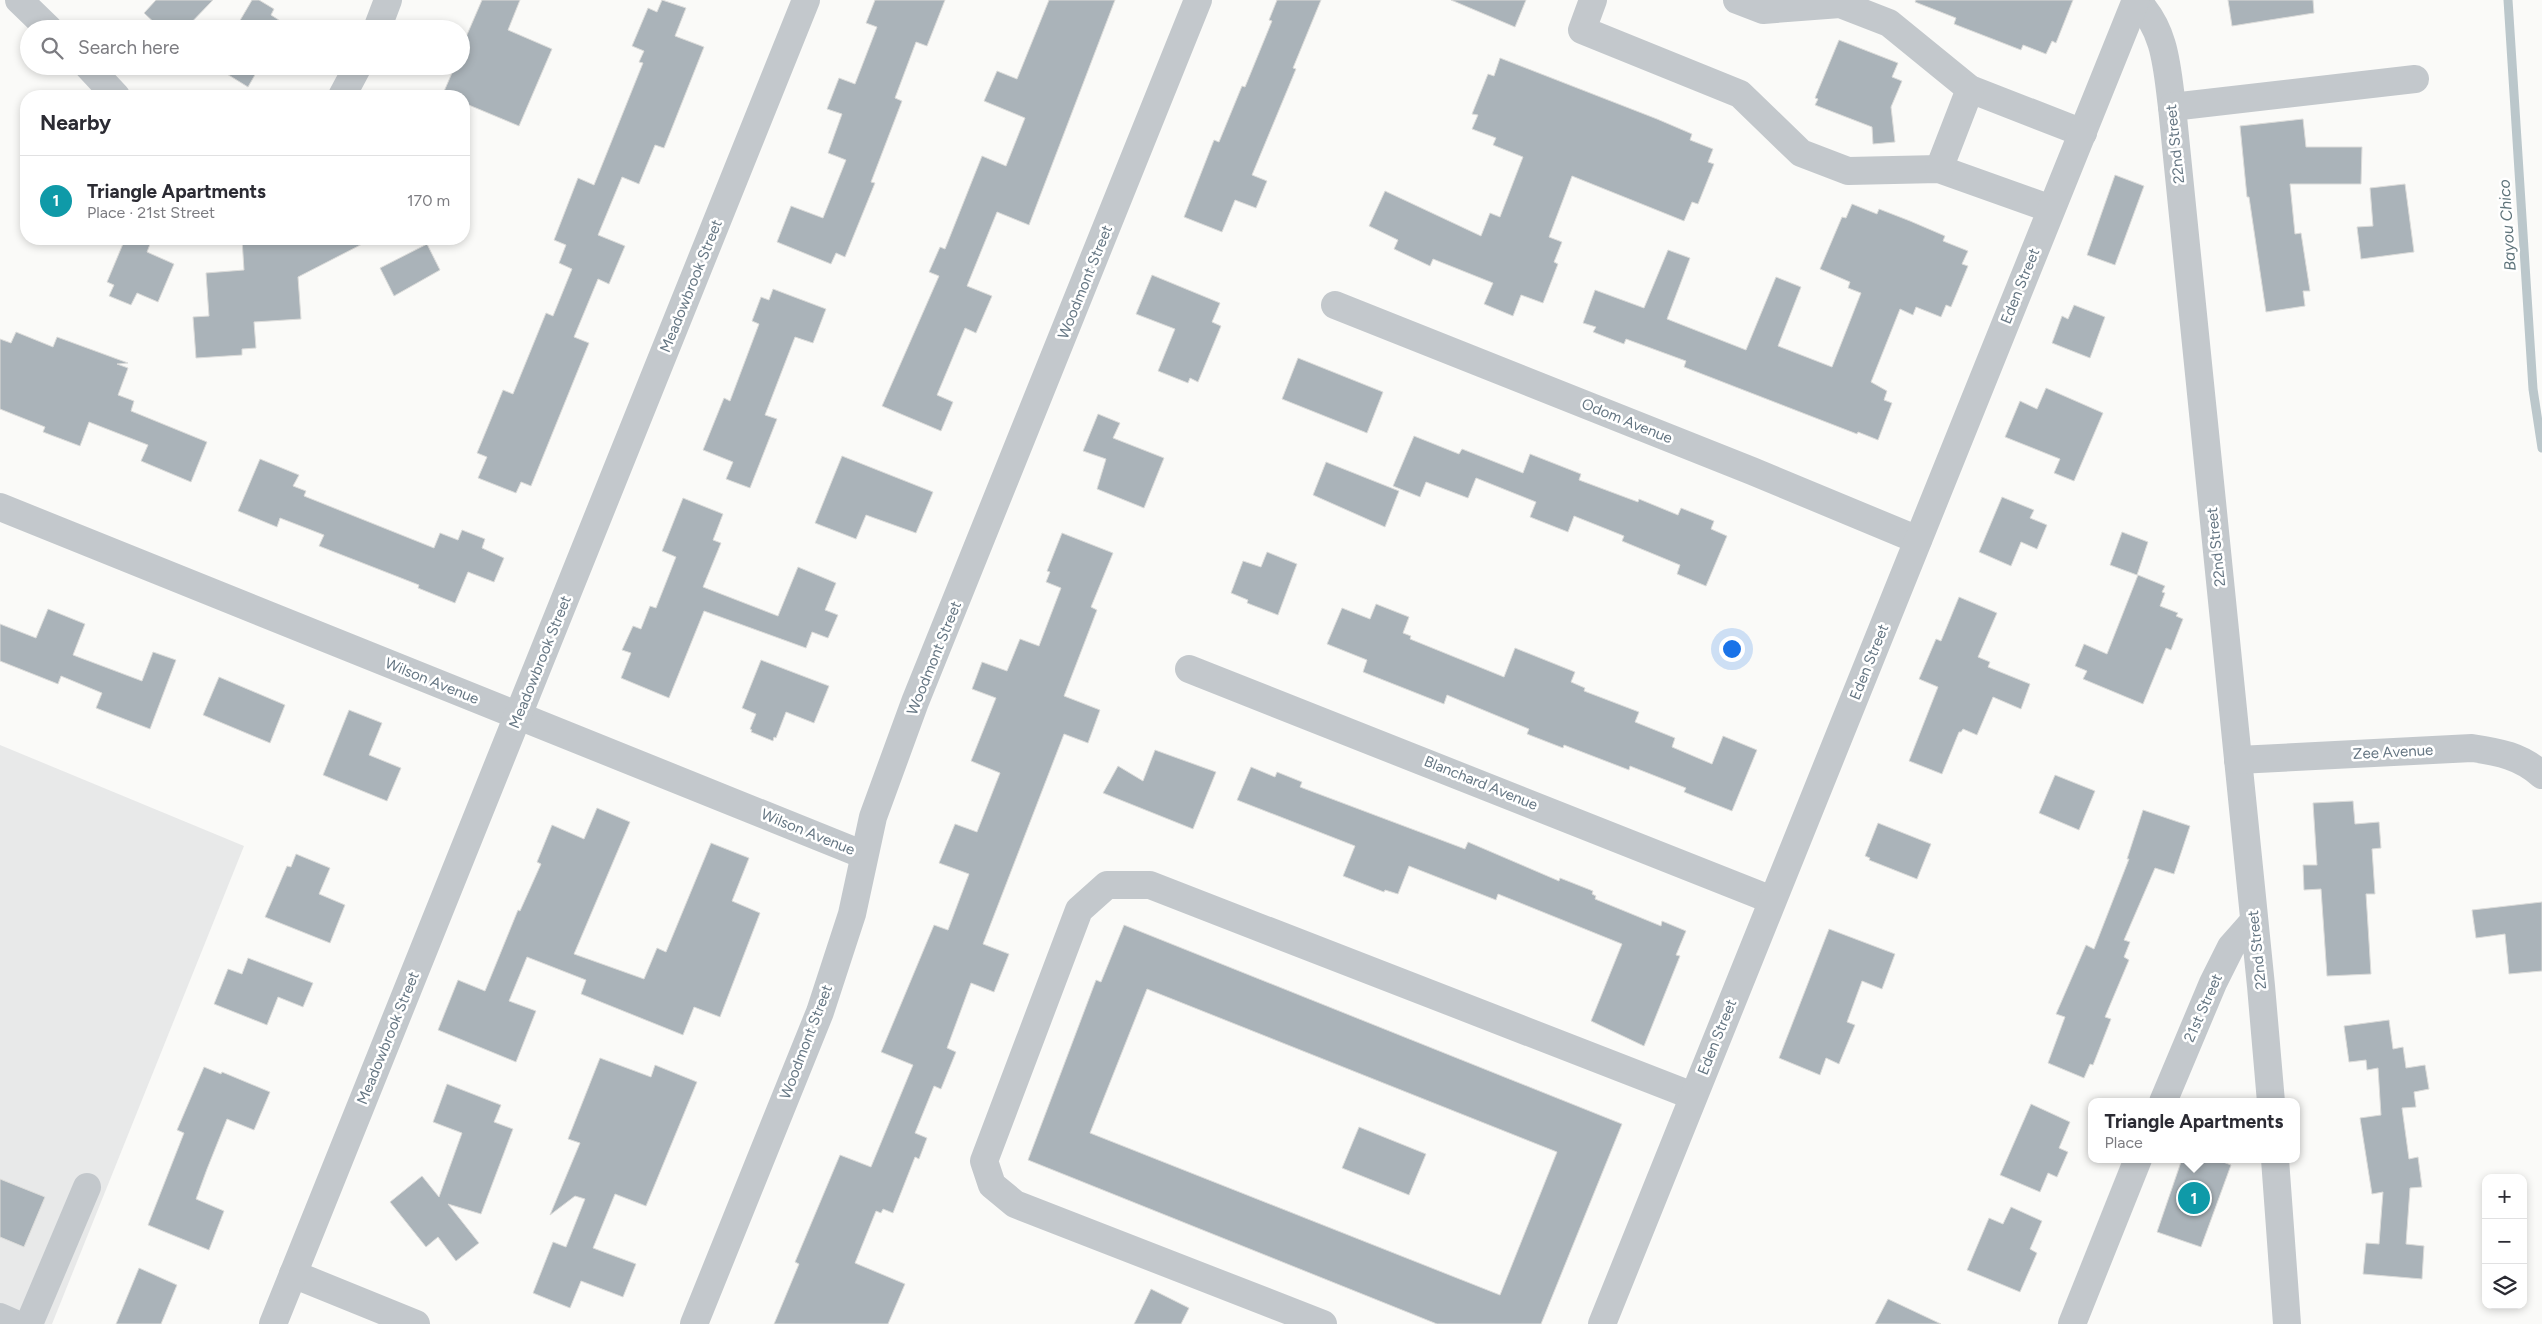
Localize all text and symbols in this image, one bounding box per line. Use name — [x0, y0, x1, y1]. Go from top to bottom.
search box — [20, 20, 470, 75]
icon: search — [38, 34, 66, 62]
text: Search here — [78, 36, 180, 59]
street label: 22nd Street — [2162, 103, 2188, 185]
text: Nearby — [40, 110, 111, 135]
water label: Bayou Chico — [2494, 179, 2520, 271]
text: Triangle Apartments — [87, 180, 266, 203]
text: 1 — [53, 191, 59, 210]
text: 170 m — [407, 191, 450, 210]
text: Place · 21st Street — [87, 203, 215, 222]
street label: Meadowbrook Street — [656, 217, 726, 355]
street label: Woodmont Street — [1054, 222, 1116, 342]
street label: Eden Street — [1997, 245, 2043, 326]
street label: Odom Avenue — [1579, 395, 1675, 447]
street label: 22nd Street — [2203, 506, 2229, 588]
street label: Meadowbrook Street — [505, 593, 575, 731]
street label: Woodmont Street — [903, 598, 965, 718]
street label: Eden Street — [1846, 621, 1892, 702]
your location — [1719, 636, 1745, 662]
street label: Wilson Avenue — [382, 654, 482, 708]
street label: Zee Avenue — [2352, 741, 2434, 763]
street label: Blanchard Avenue — [1422, 752, 1540, 814]
street label: Wilson Avenue — [758, 805, 858, 859]
street label: 22nd Street — [2244, 909, 2270, 991]
street label: Meadowbrook Street — [353, 969, 423, 1107]
street label: 21st Street — [2180, 971, 2226, 1045]
street label: Woodmont Street — [776, 982, 836, 1102]
street label: Eden Street — [1694, 996, 1740, 1077]
popup — [2088, 1098, 2300, 1163]
text: Triangle Apartments — [2105, 1110, 2283, 1133]
text: Place — [2105, 1133, 2143, 1152]
map controls — [2482, 1174, 2527, 1309]
button: + — [2482, 1174, 2527, 1219]
pin: 1 — [2178, 1179, 2210, 1217]
button: − — [2482, 1219, 2527, 1264]
button: layers — [2482, 1264, 2527, 1309]

